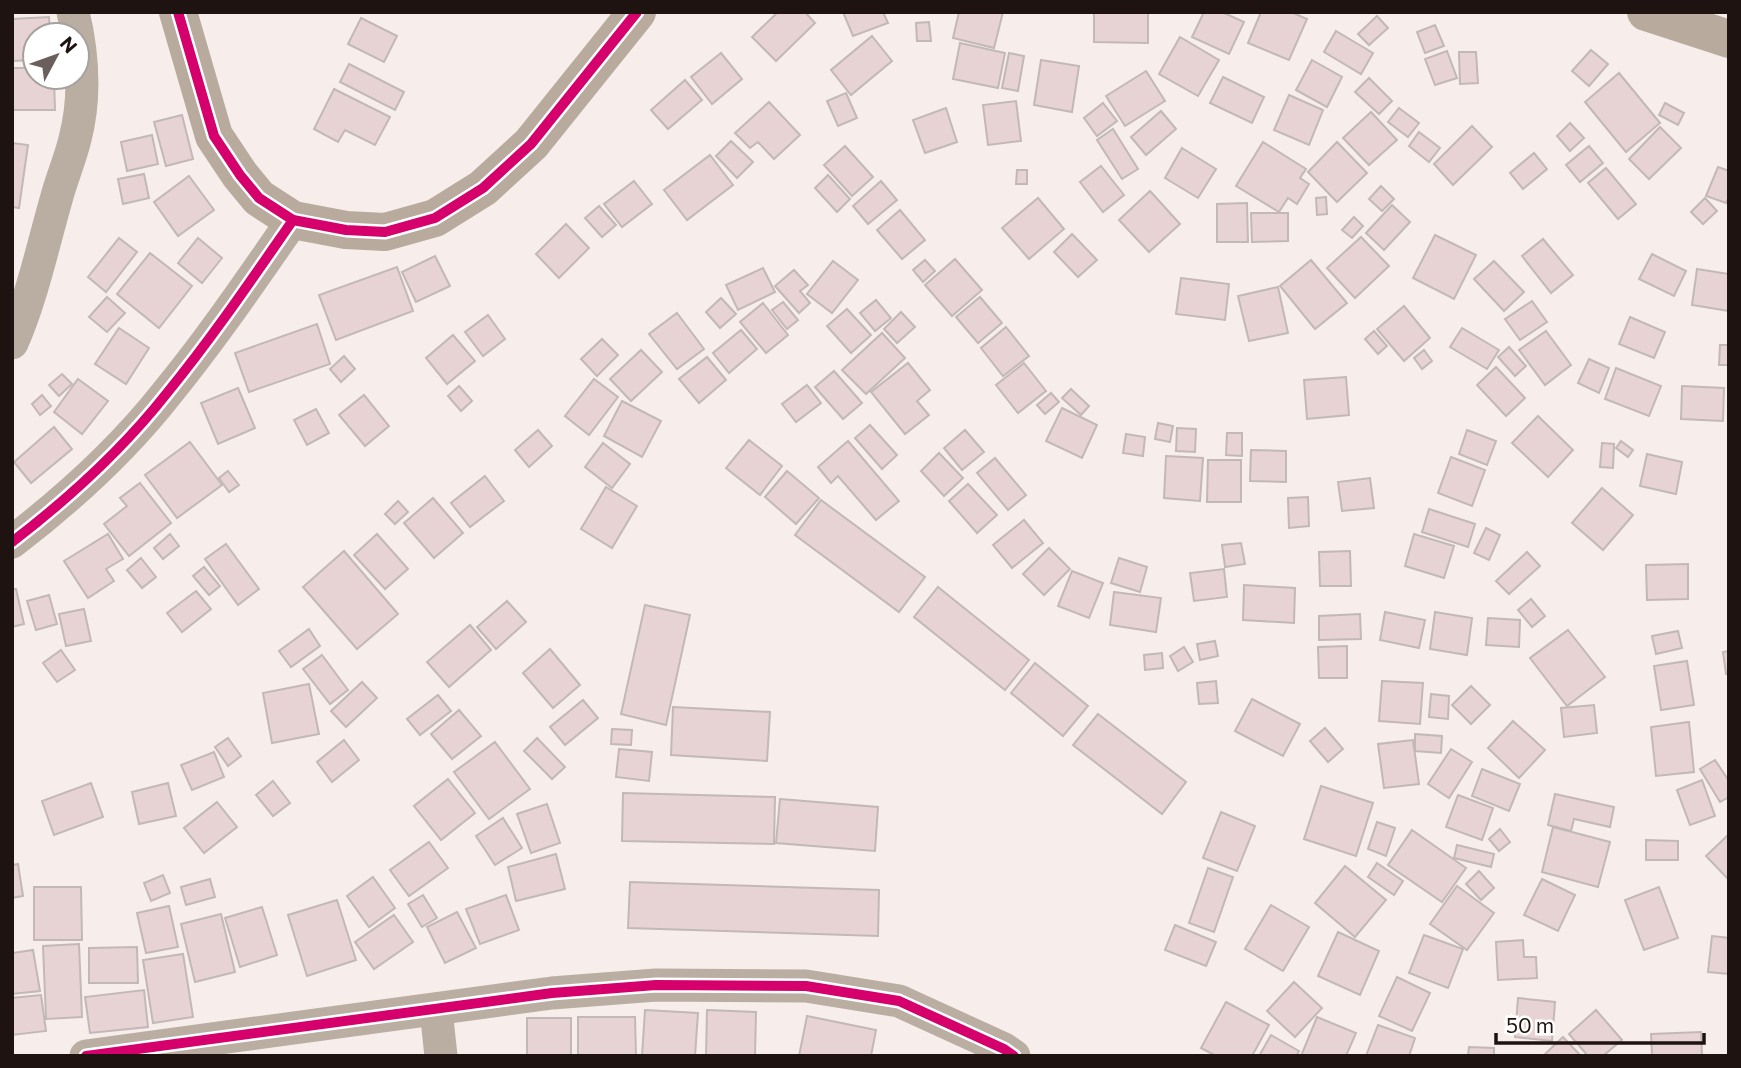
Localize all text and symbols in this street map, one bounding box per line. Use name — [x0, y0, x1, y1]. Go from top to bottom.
north arrow — [21, 21, 91, 91]
text: N — [56, 32, 83, 57]
scale bar — [1496, 1002, 1704, 1046]
text: 50 m — [1506, 1012, 1554, 1037]

